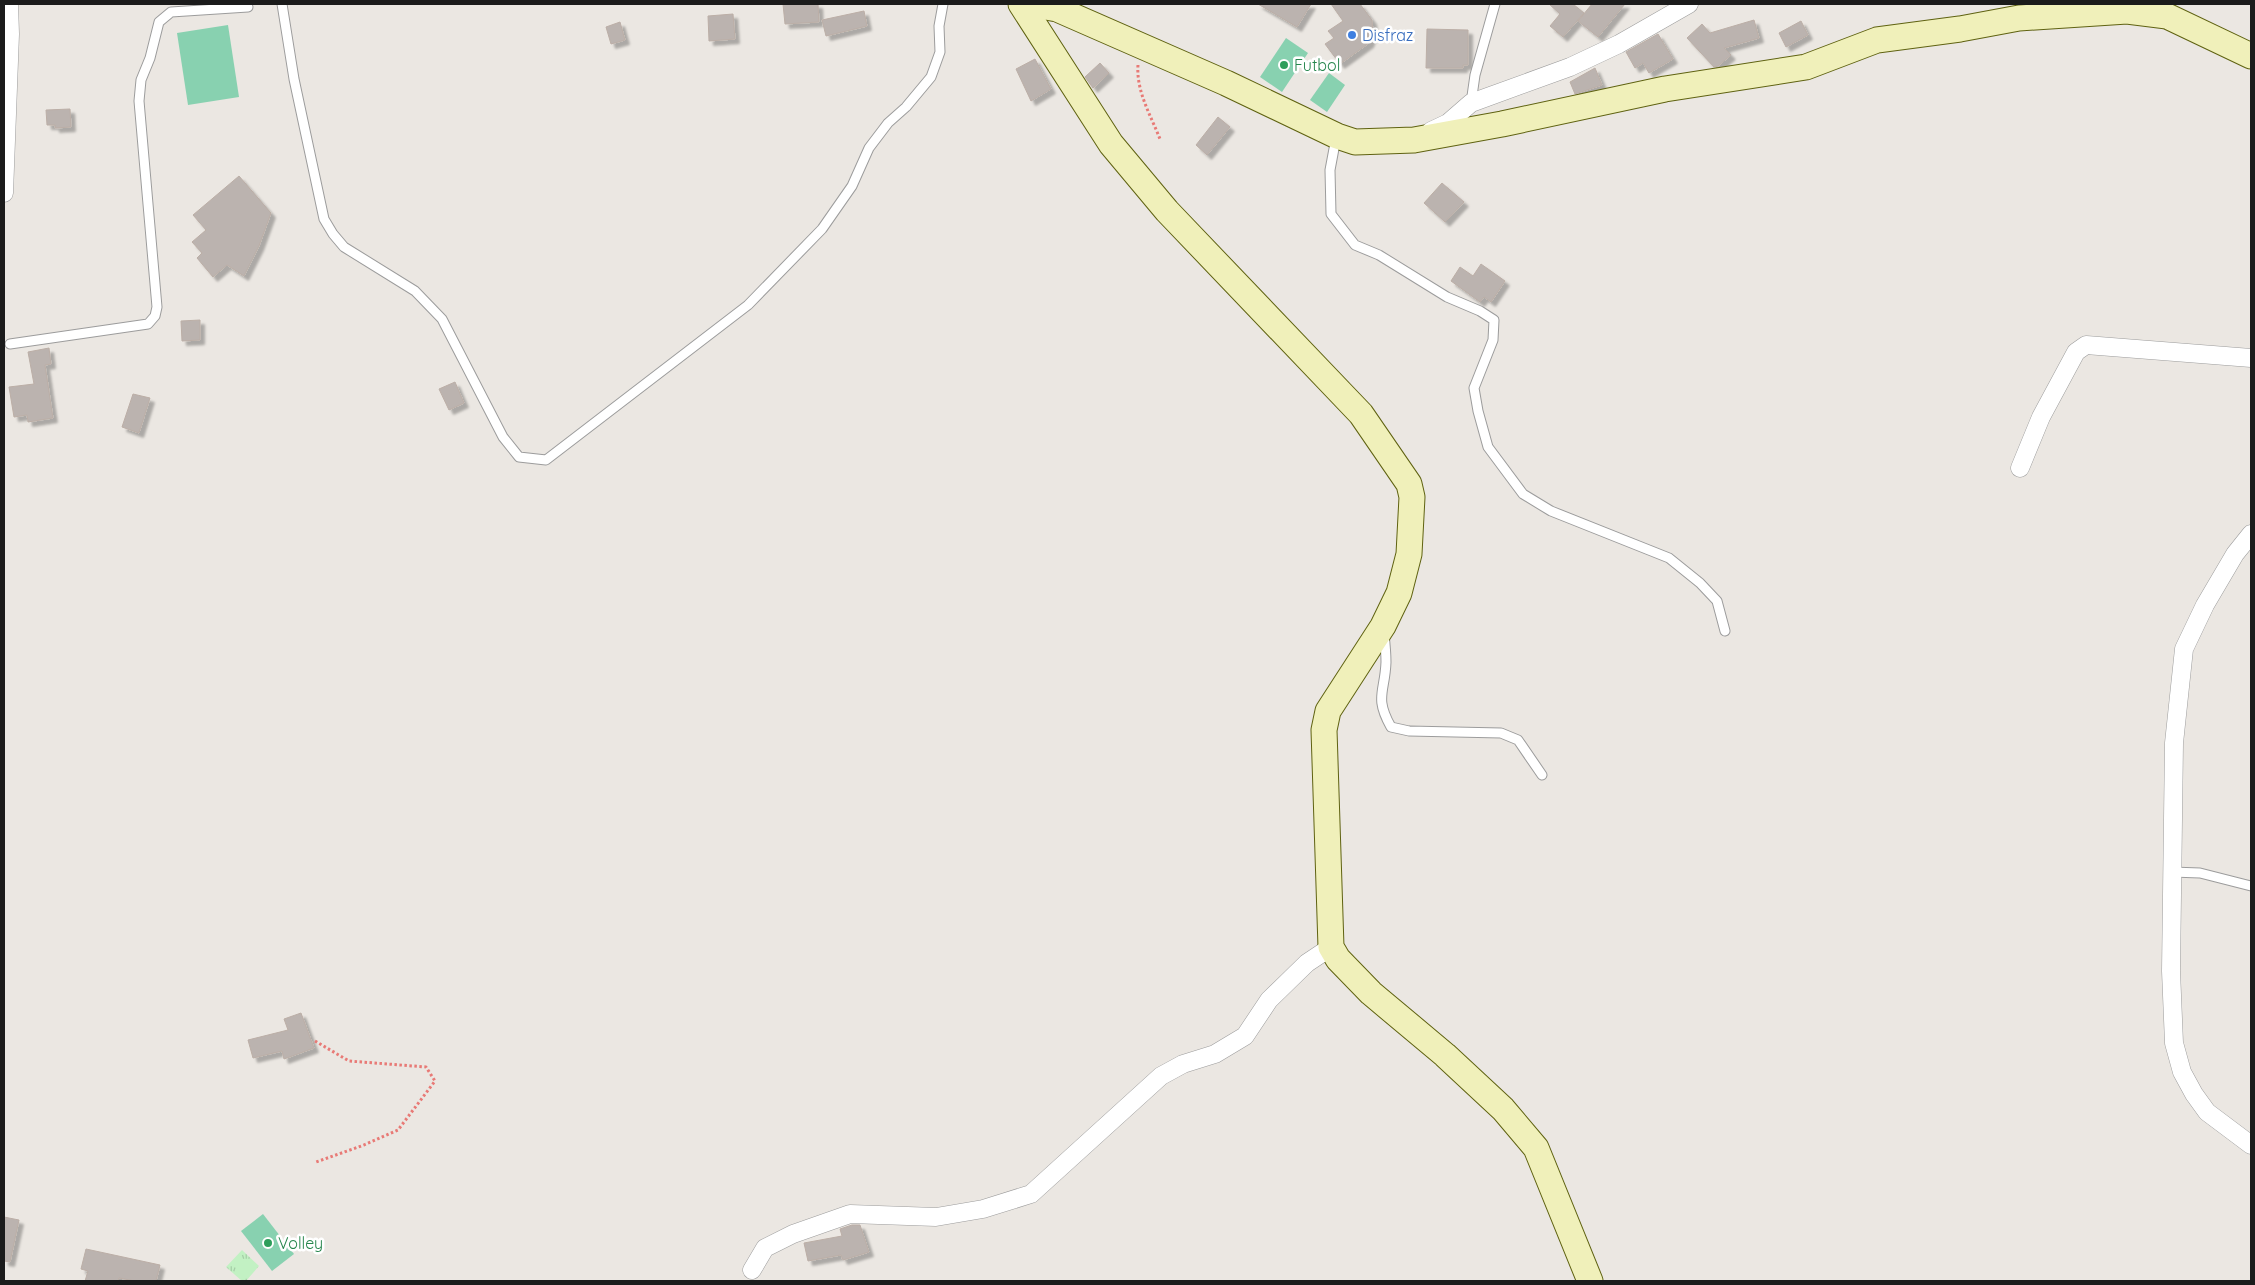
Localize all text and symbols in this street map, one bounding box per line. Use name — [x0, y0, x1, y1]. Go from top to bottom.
place label: Disfraz — [1362, 25, 1414, 45]
marker: Disfraz — [1346, 29, 1358, 41]
place label: Futbol — [1294, 55, 1340, 75]
marker: Futbol — [1278, 59, 1290, 71]
place label: Volley — [278, 1233, 323, 1253]
marker: Volley — [262, 1237, 274, 1249]

